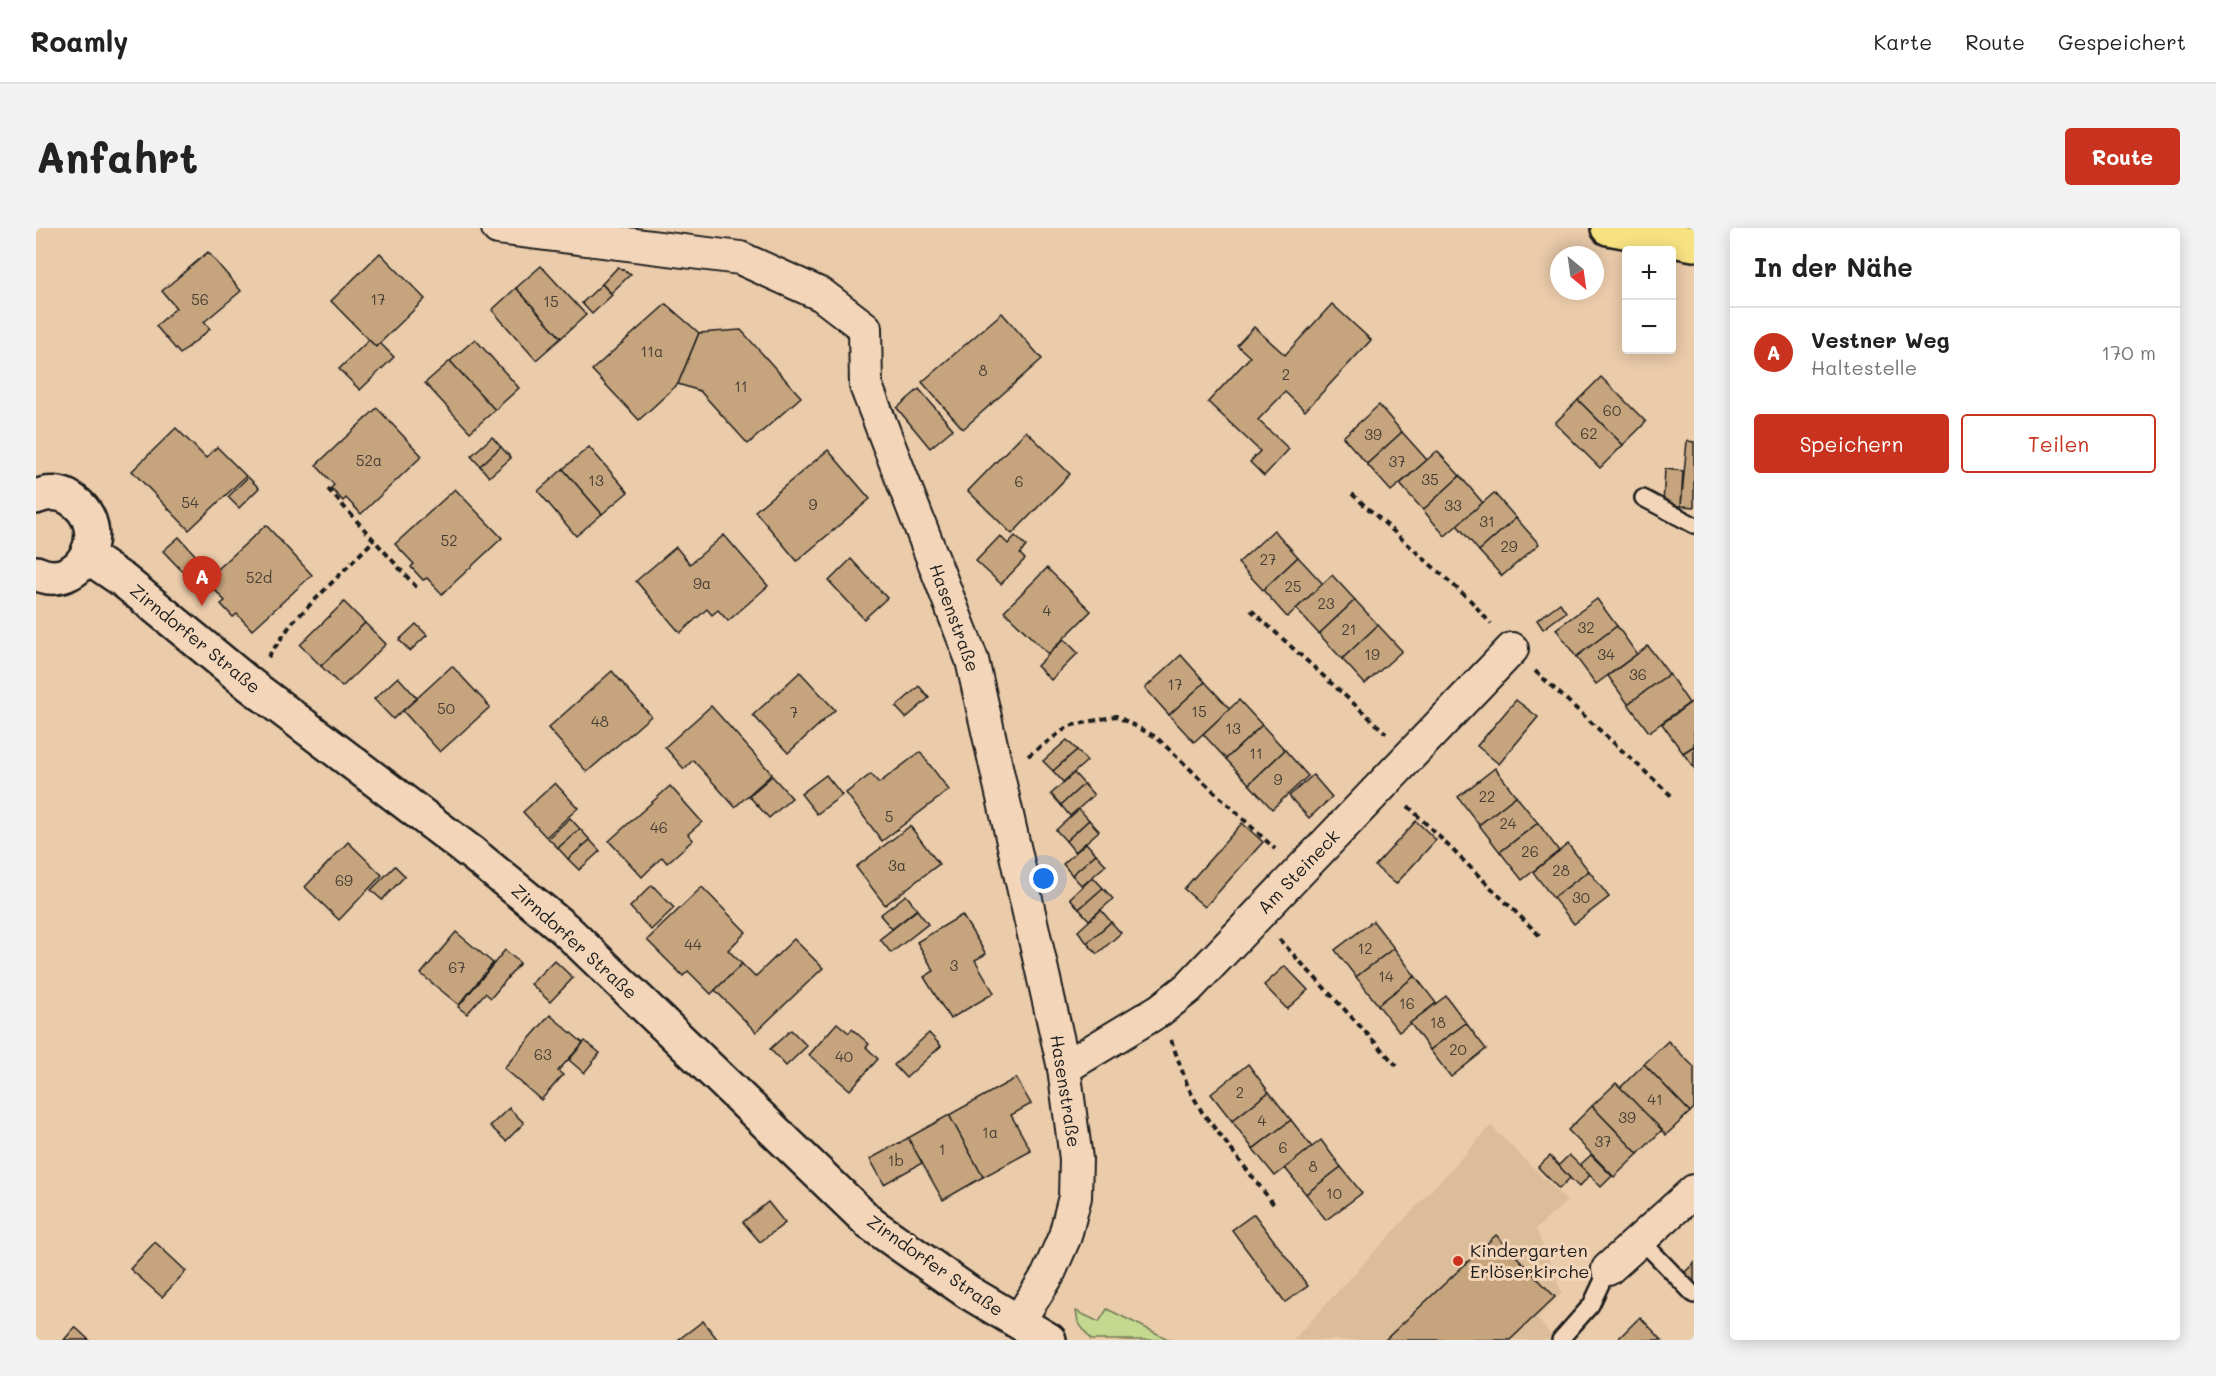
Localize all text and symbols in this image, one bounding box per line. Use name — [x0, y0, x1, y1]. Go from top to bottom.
text: Roamly — [30, 23, 129, 59]
text: Karte — [1874, 28, 1932, 55]
text: Route — [1965, 28, 2025, 55]
text: Gespeichert — [2058, 28, 2186, 55]
button: Route — [2065, 128, 2180, 185]
text: Anfahrt — [36, 129, 198, 184]
north arrow — [1550, 246, 1604, 300]
map controls — [1622, 246, 1676, 354]
button: + — [1622, 246, 1676, 300]
text: In der Nähe — [1754, 250, 1913, 284]
house number: 56 — [191, 289, 209, 309]
house number: 17 — [370, 289, 386, 309]
house number: 15 — [543, 291, 559, 311]
button: − — [1622, 300, 1676, 354]
text: Vestner Weg — [1811, 325, 1950, 354]
text: A — [1767, 339, 1780, 365]
text: 170 m — [2101, 339, 2156, 365]
house number: 11a — [641, 341, 663, 361]
text: Haltestelle — [1811, 354, 1917, 380]
house number: 8 — [978, 360, 988, 380]
house number: 2 — [1282, 364, 1290, 384]
house number: 11 — [734, 376, 748, 396]
house number: 60 — [1603, 400, 1621, 420]
button: Speichern — [1754, 414, 1949, 473]
button: Teilen — [1961, 414, 2156, 473]
house number: 62 — [1580, 423, 1598, 443]
house number: 39 — [1364, 424, 1382, 444]
house number: 52a — [356, 450, 382, 470]
house number: 37 — [1388, 451, 1406, 471]
house number: 35 — [1421, 469, 1439, 489]
house number: 13 — [588, 470, 604, 490]
house number: 6 — [1014, 471, 1024, 491]
house number: 54 — [181, 492, 199, 512]
house number: 9 — [809, 494, 818, 514]
house number: 33 — [1444, 495, 1462, 515]
house number: 31 — [1479, 511, 1495, 531]
house number: 52 — [440, 530, 458, 550]
house number: 29 — [1500, 536, 1518, 556]
house number: 27 — [1260, 549, 1276, 569]
pin: A — [182, 556, 222, 606]
street label: Hasenstraße — [924, 560, 986, 675]
house number: 52d — [246, 567, 272, 587]
house number: 9a — [693, 573, 711, 593]
house number: 25 — [1284, 576, 1302, 596]
street label: Zirndorfer Straße — [125, 578, 266, 698]
house number: 23 — [1317, 593, 1335, 613]
house number: 4 — [1043, 600, 1052, 620]
house number: 32 — [1577, 617, 1595, 637]
house number: 21 — [1341, 619, 1357, 639]
house number: 19 — [1364, 644, 1380, 664]
house number: 34 — [1597, 644, 1615, 664]
house number: 36 — [1629, 664, 1647, 684]
house number: 17 — [1167, 674, 1183, 694]
house number: 50 — [437, 698, 455, 718]
house number: 15 — [1191, 701, 1207, 721]
house number: 7 — [790, 702, 798, 722]
house number: 48 — [591, 711, 609, 731]
house number: 13 — [1225, 718, 1241, 738]
house number: 11 — [1249, 743, 1263, 763]
house number: 9 — [1274, 769, 1283, 789]
house number: 22 — [1479, 786, 1495, 806]
house number: 5 — [885, 806, 893, 826]
house number: 24 — [1499, 813, 1517, 833]
house number: 46 — [650, 817, 668, 837]
street label: Am Steineck — [1252, 824, 1345, 919]
house number: 26 — [1521, 841, 1539, 861]
house number: 3a — [888, 855, 906, 875]
house number: 28 — [1552, 860, 1570, 880]
your location — [1029, 864, 1058, 893]
house number: 69 — [335, 870, 353, 890]
street label: Zirndorfer Straße — [507, 878, 643, 1004]
house number: 30 — [1572, 887, 1590, 907]
house number: 44 — [684, 934, 702, 954]
house number: 12 — [1357, 938, 1373, 958]
house number: 3 — [950, 955, 959, 975]
house number: 67 — [448, 957, 466, 977]
house number: 14 — [1378, 966, 1394, 986]
house number: 16 — [1399, 993, 1415, 1013]
house number: 18 — [1430, 1012, 1446, 1032]
street label: Hasenstraße — [1045, 1033, 1087, 1149]
house number: 20 — [1449, 1039, 1467, 1059]
house number: 63 — [534, 1044, 552, 1064]
house number: 40 — [835, 1046, 853, 1066]
house number: 2 — [1236, 1082, 1244, 1102]
house number: 41 — [1647, 1089, 1663, 1109]
house number: 39 — [1618, 1107, 1636, 1127]
house number: 4 — [1258, 1110, 1267, 1130]
house number: 1a — [982, 1122, 998, 1142]
house number: 37 — [1594, 1131, 1612, 1151]
house number: 6 — [1278, 1137, 1288, 1157]
house number: 1 — [939, 1139, 945, 1159]
house number: 1b — [888, 1150, 904, 1170]
house number: 8 — [1308, 1156, 1318, 1176]
house number: 10 — [1326, 1183, 1342, 1203]
street label: Zirndorfer Straße — [863, 1209, 1009, 1321]
place label: Kindergarten Erlöserkirche — [1470, 1238, 1589, 1283]
marker: Kindergarten Erlöserkirche — [1451, 1254, 1465, 1268]

